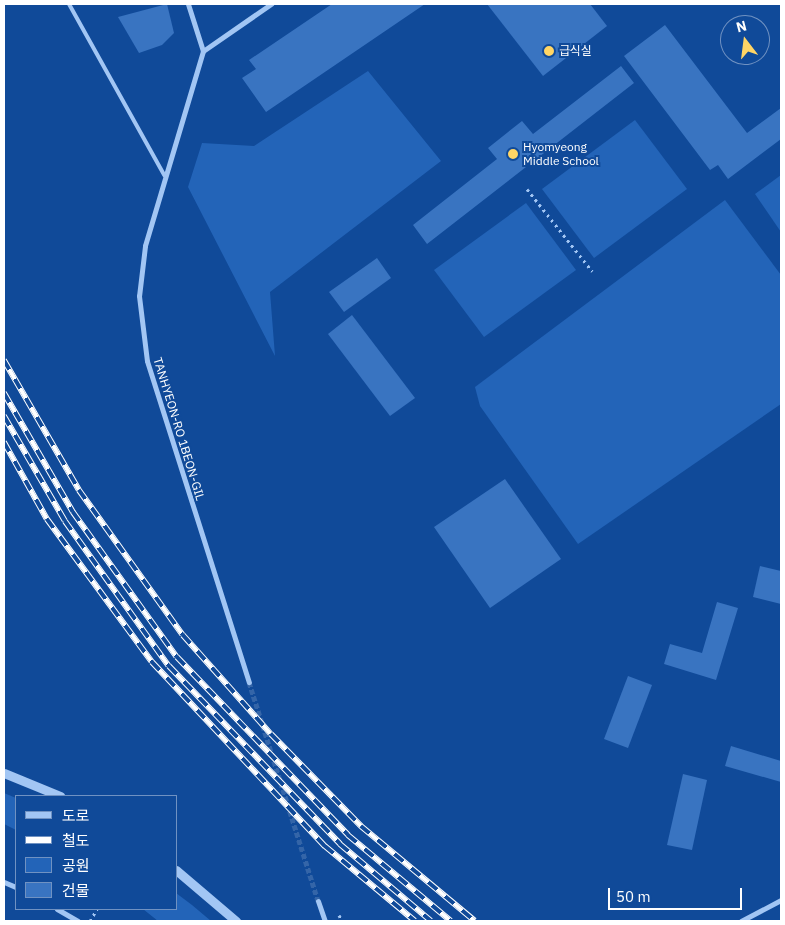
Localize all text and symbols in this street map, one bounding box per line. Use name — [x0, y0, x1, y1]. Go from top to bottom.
north arrow — [720, 15, 770, 65]
text: N — [734, 16, 749, 36]
place label: 급식실 — [559, 44, 592, 58]
marker: 급식실 — [543, 45, 555, 57]
place label: Hyomyeong Middle School — [523, 140, 599, 168]
marker: Hyomyeong Middle School — [507, 148, 519, 160]
street label: TANHYEON-RO 1BEON-GIL — [150, 356, 208, 502]
legend — [15, 795, 178, 910]
text: 도로 — [62, 806, 90, 825]
text: 철도 — [62, 831, 90, 850]
text: 공원 — [62, 856, 90, 875]
scale bar — [610, 878, 744, 910]
text: 건물 — [62, 881, 90, 900]
text: 50 m — [616, 887, 651, 906]

